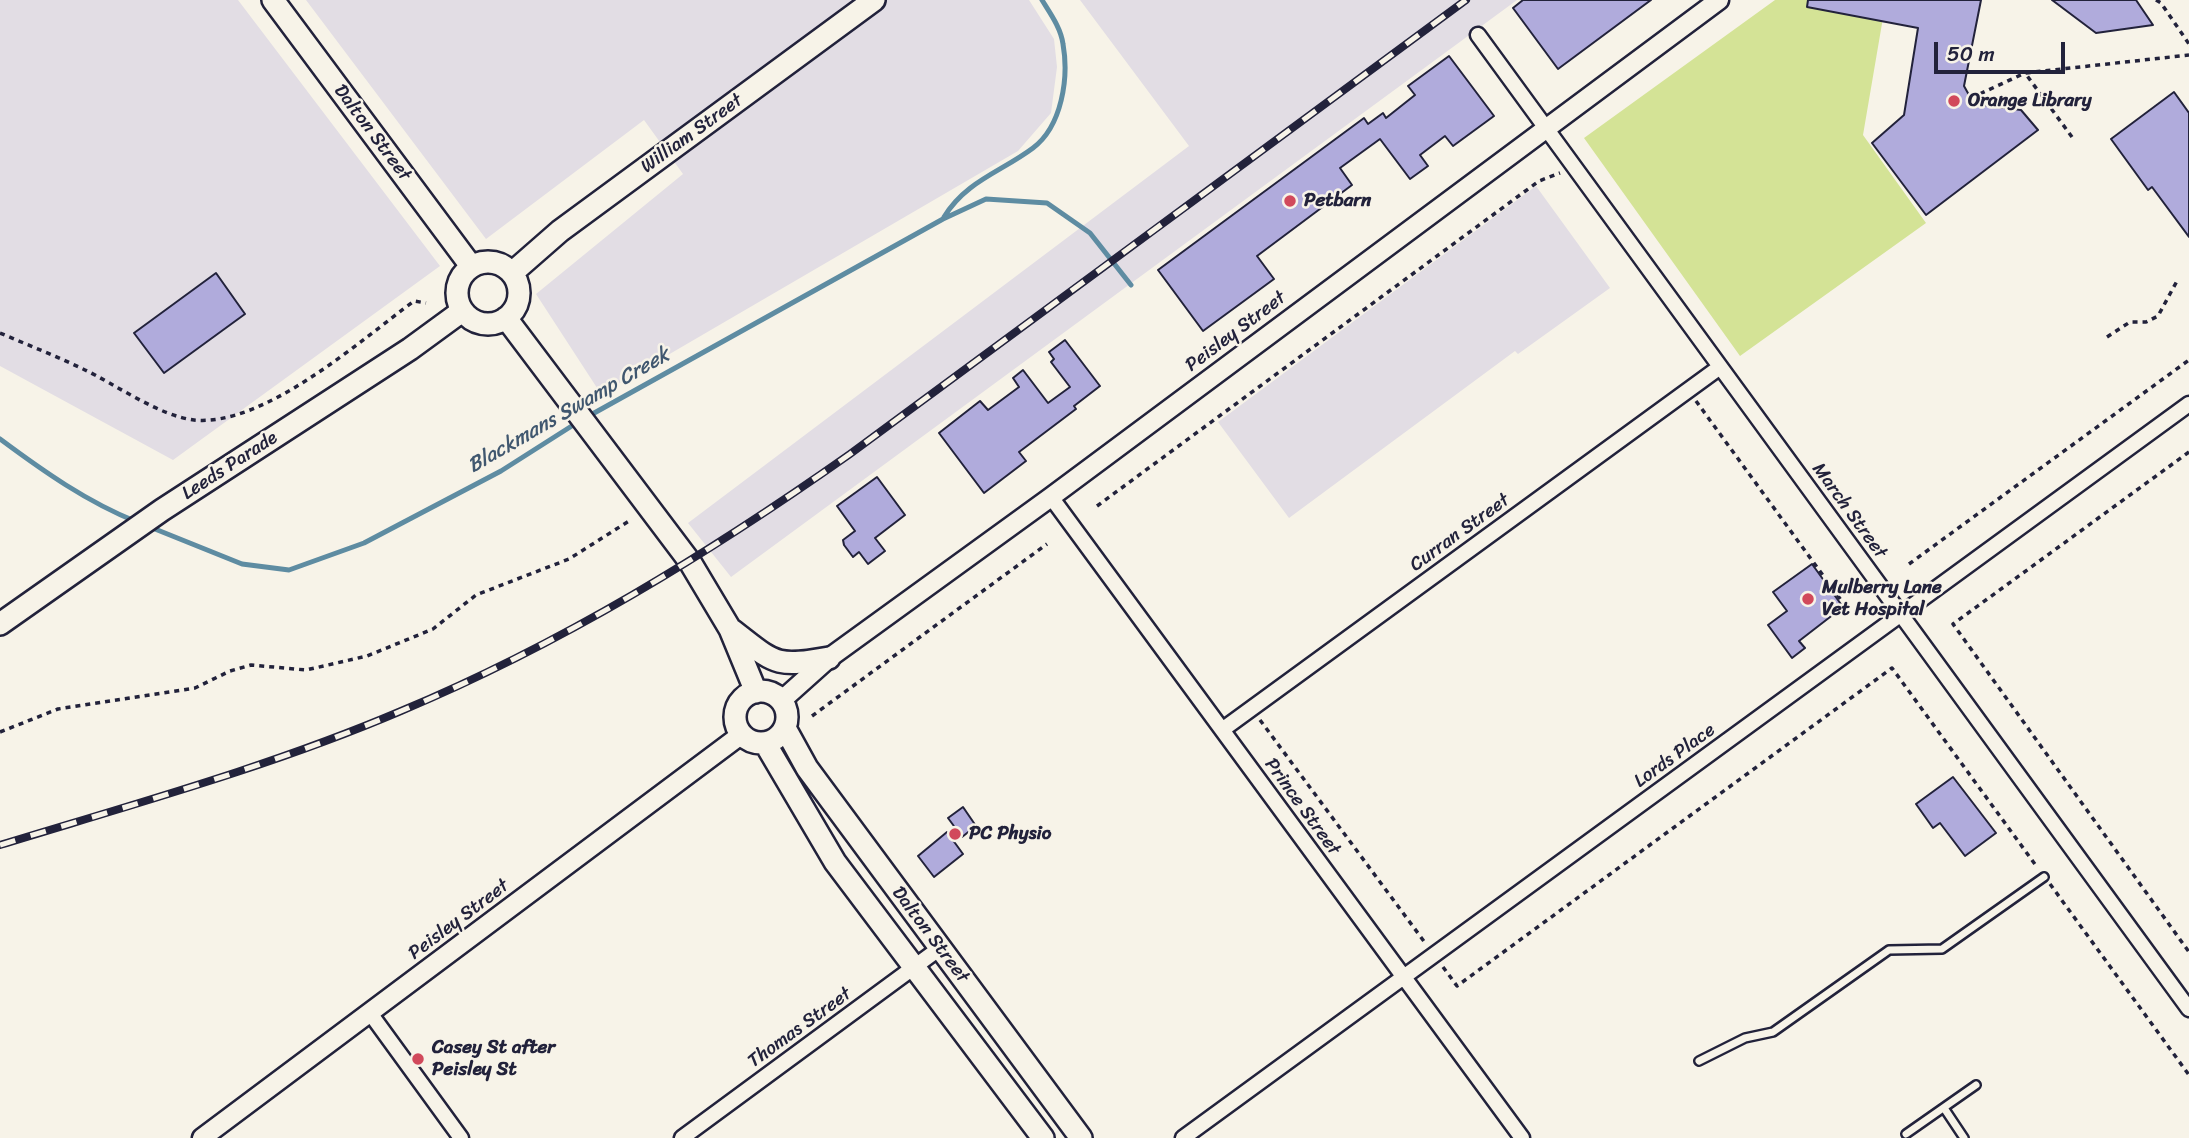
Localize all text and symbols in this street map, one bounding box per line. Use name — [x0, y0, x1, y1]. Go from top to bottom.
scale bar — [1937, 28, 2068, 72]
text: 50 m — [1947, 35, 1995, 73]
street label: Dalton Street — [328, 80, 416, 186]
street label: William Street — [637, 89, 747, 179]
place label: Orange Library — [1968, 90, 2092, 112]
marker: Orange Library — [1946, 93, 1962, 109]
place label: Petbarn — [1304, 190, 1371, 212]
marker: Petbarn — [1282, 193, 1298, 209]
street label: Peisley Street — [1181, 287, 1291, 377]
water label: Blackmans Swamp Creek — [464, 343, 674, 479]
street label: Leeds Parade — [178, 427, 282, 505]
street label: March Street — [1807, 459, 1891, 563]
street label: Curran Street — [1406, 489, 1514, 577]
place label: Mulberry Lane Vet Hospital — [1822, 577, 1942, 621]
marker: Mulberry Lane Vet Hospital — [1800, 591, 1816, 607]
street label: Lords Place — [1630, 719, 1720, 793]
street label: Prince Street — [1259, 754, 1345, 860]
place label: PC Physio — [969, 823, 1051, 845]
marker: PC Physio — [947, 826, 963, 842]
street label: Peisley Street — [404, 875, 514, 965]
street label: Dalton Street — [886, 882, 974, 988]
street label: Thomas Street — [744, 983, 856, 1073]
place label: Casey St after Peisley St — [432, 1037, 555, 1081]
marker: Casey St after Peisley St — [410, 1051, 426, 1067]

